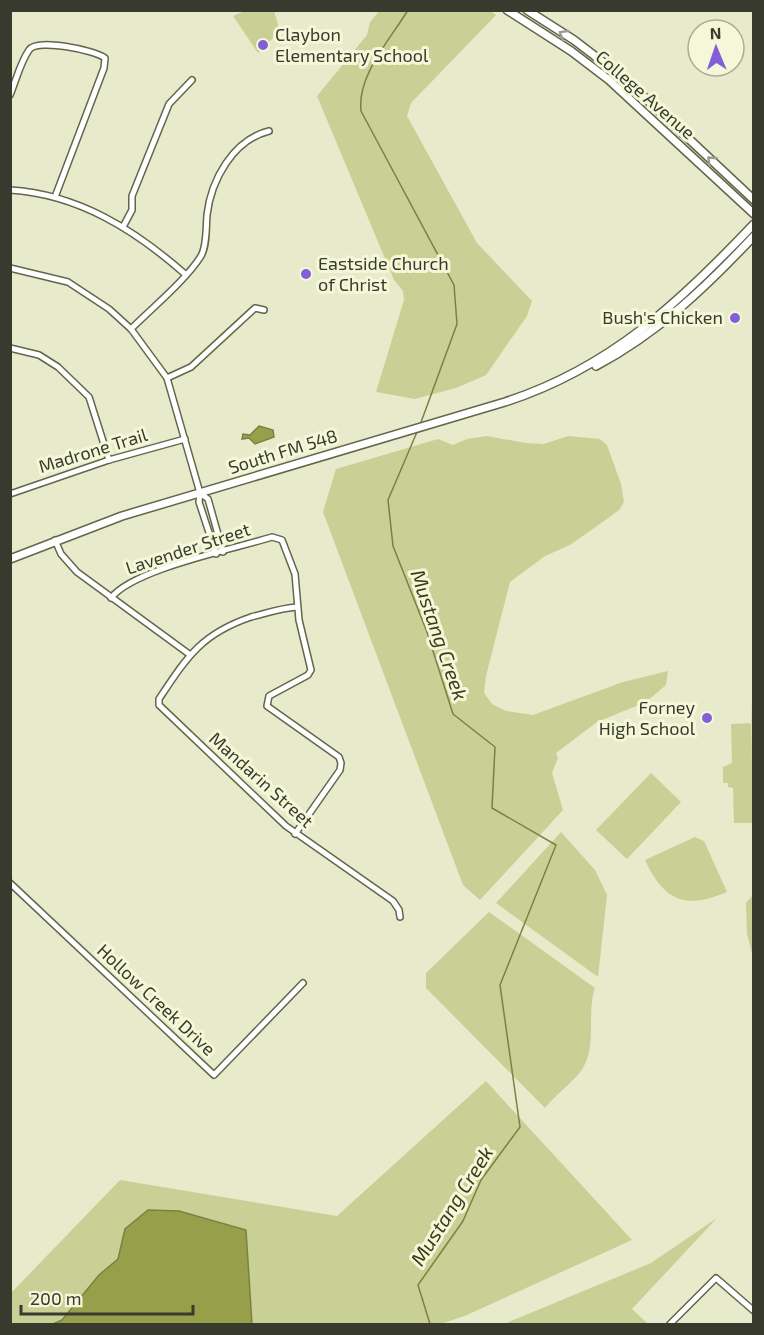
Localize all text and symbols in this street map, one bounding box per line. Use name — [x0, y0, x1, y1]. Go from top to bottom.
north arrow — [686, 18, 746, 78]
place label: Claybon Elementary School — [275, 23, 429, 66]
text: N — [709, 23, 722, 42]
one-way arrow — [559, 29, 569, 41]
marker: Claybon Elementary School — [256, 38, 270, 52]
street label: College Avenue — [592, 45, 700, 143]
one-way arrow — [707, 156, 718, 167]
place label: Eastside Church of Christ — [318, 252, 449, 295]
marker: Eastside Church of Christ — [299, 267, 313, 281]
place label: Bush's Chicken — [602, 306, 723, 328]
marker: Bush's Chicken — [728, 311, 742, 325]
street label: Madrone Trail — [36, 423, 150, 477]
street label: South FM 548 — [225, 424, 340, 478]
street label: Lavender Street — [123, 518, 253, 579]
water label: Mustang Creek — [406, 566, 474, 703]
place label: Forney High School — [599, 696, 696, 739]
marker: Forney High School — [700, 711, 714, 725]
street label: Mandarin Street — [205, 727, 318, 832]
street label: Hollow Creek Drive — [93, 939, 220, 1060]
water label: Mustang Creek — [405, 1141, 497, 1270]
scale bar — [21, 1278, 194, 1316]
text: 200 m — [30, 1287, 82, 1309]

